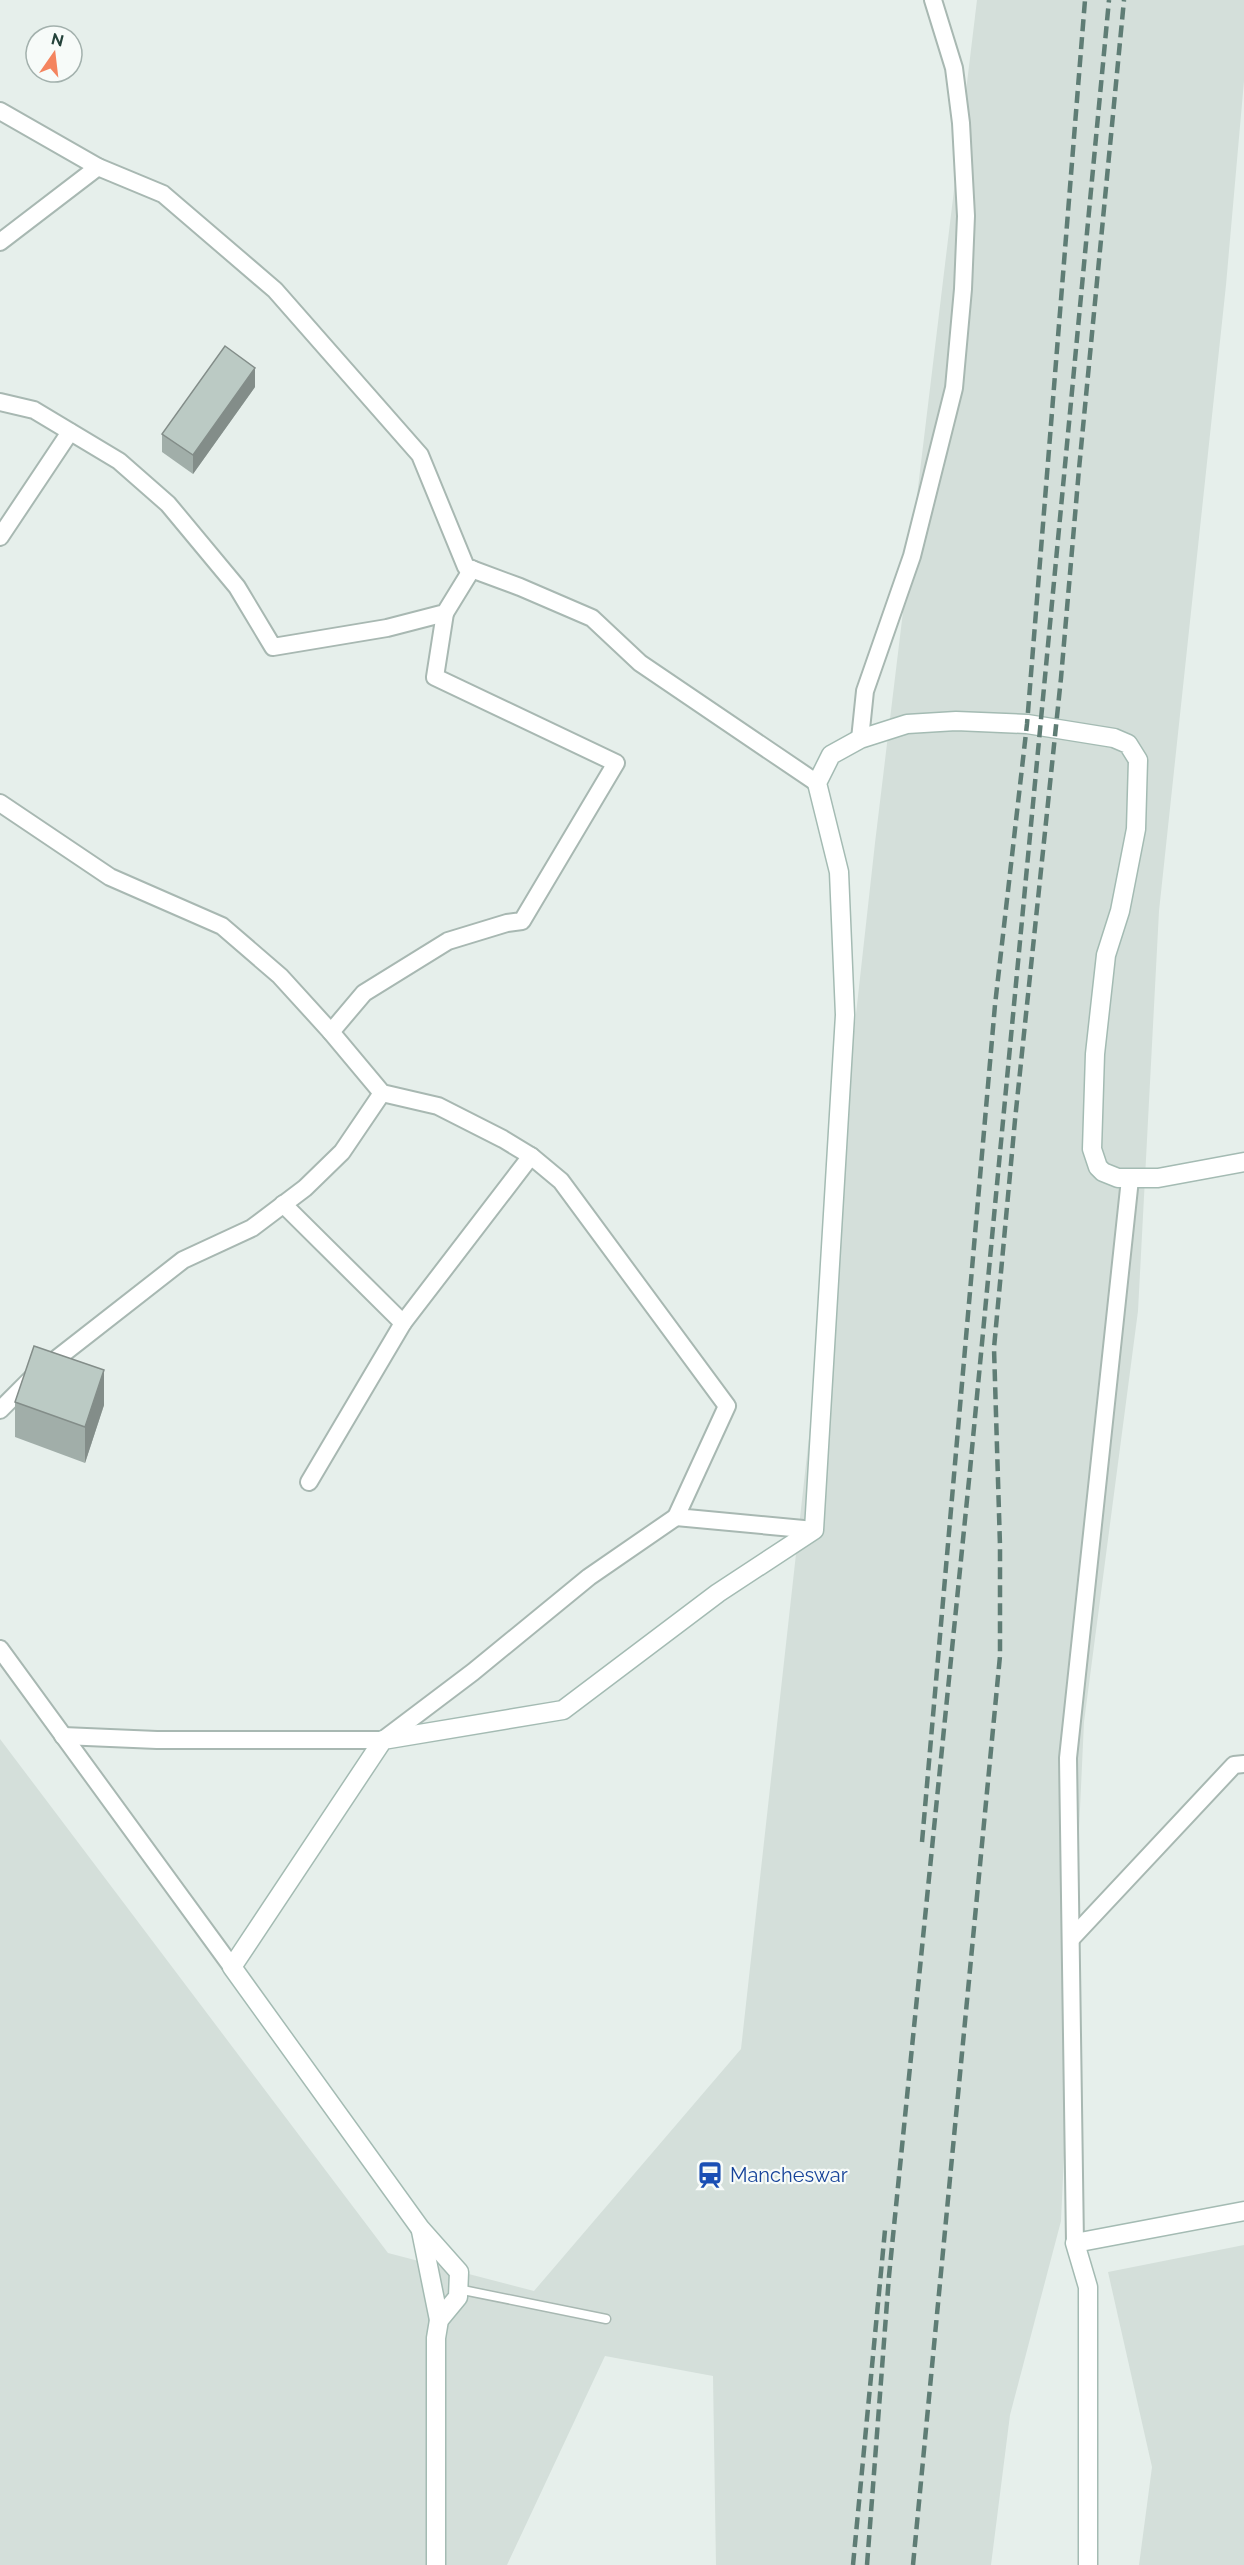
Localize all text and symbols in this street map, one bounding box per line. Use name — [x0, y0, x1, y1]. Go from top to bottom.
north arrow — [24, 24, 84, 84]
text: N — [49, 29, 66, 51]
station icon: Mancheswar — [695, 2160, 725, 2190]
place label: Mancheswar — [730, 2163, 848, 2187]

